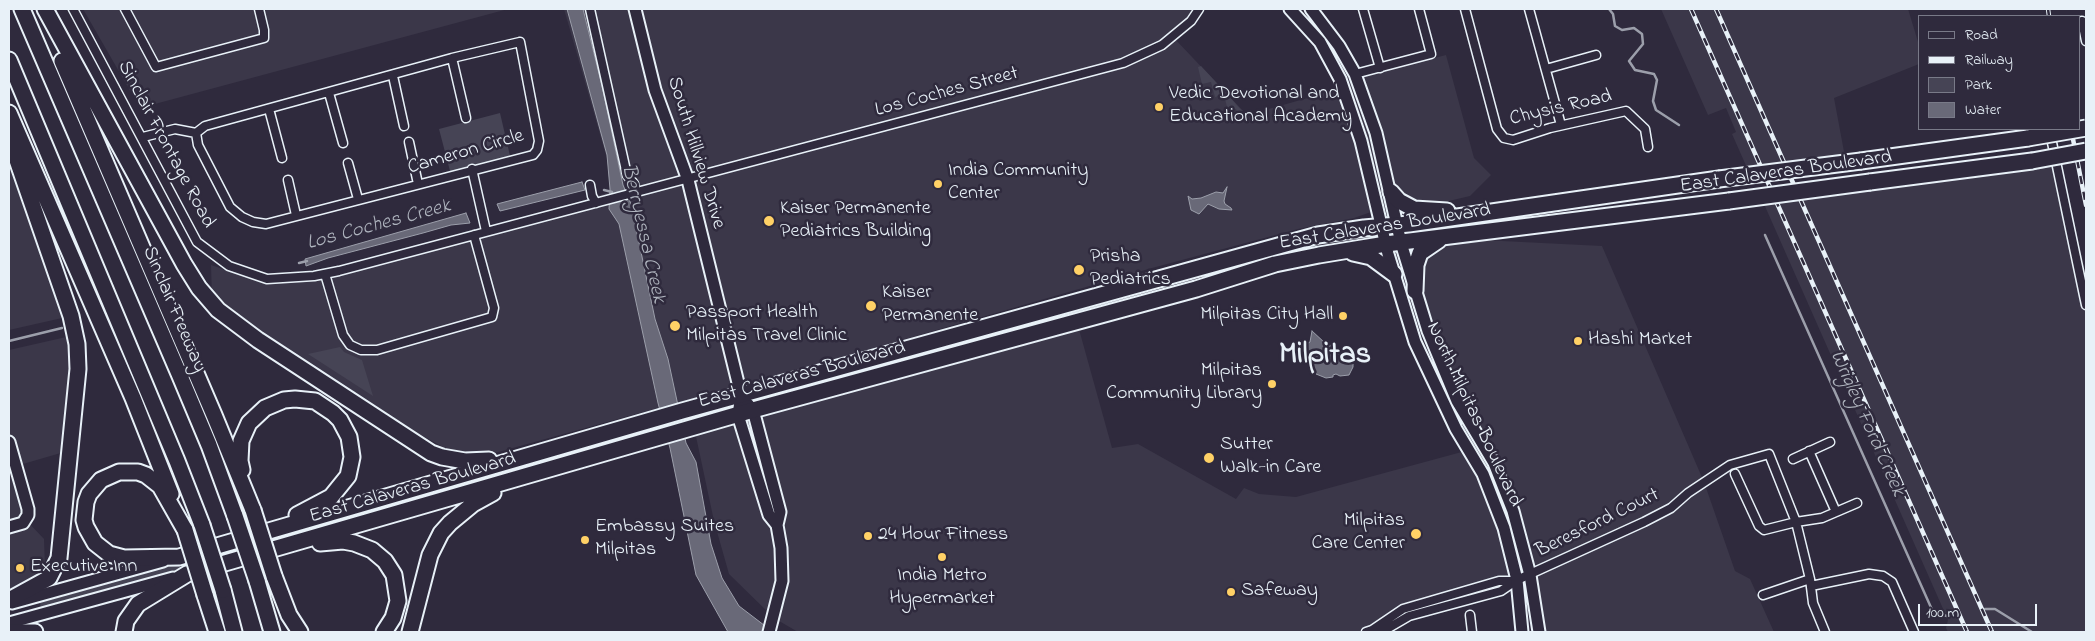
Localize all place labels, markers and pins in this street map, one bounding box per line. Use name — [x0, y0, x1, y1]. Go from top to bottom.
place label: Vedic Devotional and Educational Academy — [1169, 83, 1352, 130]
marker: Vedic Devotional and Educational Academy — [1153, 101, 1165, 113]
place label: India Community Center — [948, 160, 1088, 207]
marker: India Community Center — [932, 178, 944, 190]
place label: Kaiser Permanente Pediatrics Building — [780, 198, 931, 245]
marker: Kaiser Permanente Pediatrics Building — [762, 214, 776, 228]
place label: Prisha Pediatrics — [1090, 246, 1171, 293]
marker: Prisha Pediatrics — [1072, 263, 1086, 277]
place label: Kaiser Permanente — [882, 282, 978, 329]
marker: Kaiser Permanente — [864, 299, 878, 313]
place label: Passport Health Milpitas Travel Clinic — [686, 302, 847, 349]
place label: Milpitas City Hall — [1200, 304, 1333, 328]
marker: Milpitas City Hall — [1337, 310, 1349, 322]
marker: Passport Health Milpitas Travel Clinic — [668, 319, 682, 333]
place label: Hashi Market — [1588, 329, 1692, 353]
marker: Hashi Market — [1572, 335, 1584, 347]
place label: Milpitas Community Library — [1106, 360, 1262, 407]
marker: Milpitas Community Library — [1266, 378, 1278, 390]
place label: Sutter Walk-in Care — [1220, 434, 1321, 481]
marker: Sutter Walk-in Care — [1202, 451, 1216, 465]
place label: Milpitas Care Center — [1311, 510, 1405, 557]
place label: Embassy Suites Milpitas — [595, 516, 734, 563]
place label: 24 Hour Fitness — [878, 524, 1008, 548]
marker: Milpitas Care Center — [1409, 527, 1423, 541]
marker: 24 Hour Fitness — [862, 530, 874, 542]
marker: Embassy Suites Milpitas — [579, 534, 591, 546]
marker: India Metro Hypermarket — [936, 551, 948, 563]
place label: Executive Inn — [30, 556, 137, 580]
marker: Executive Inn — [14, 562, 26, 574]
place label: India Metro Hypermarket — [889, 565, 995, 612]
place label: Safeway — [1241, 580, 1318, 604]
marker: Safeway — [1225, 586, 1237, 598]

